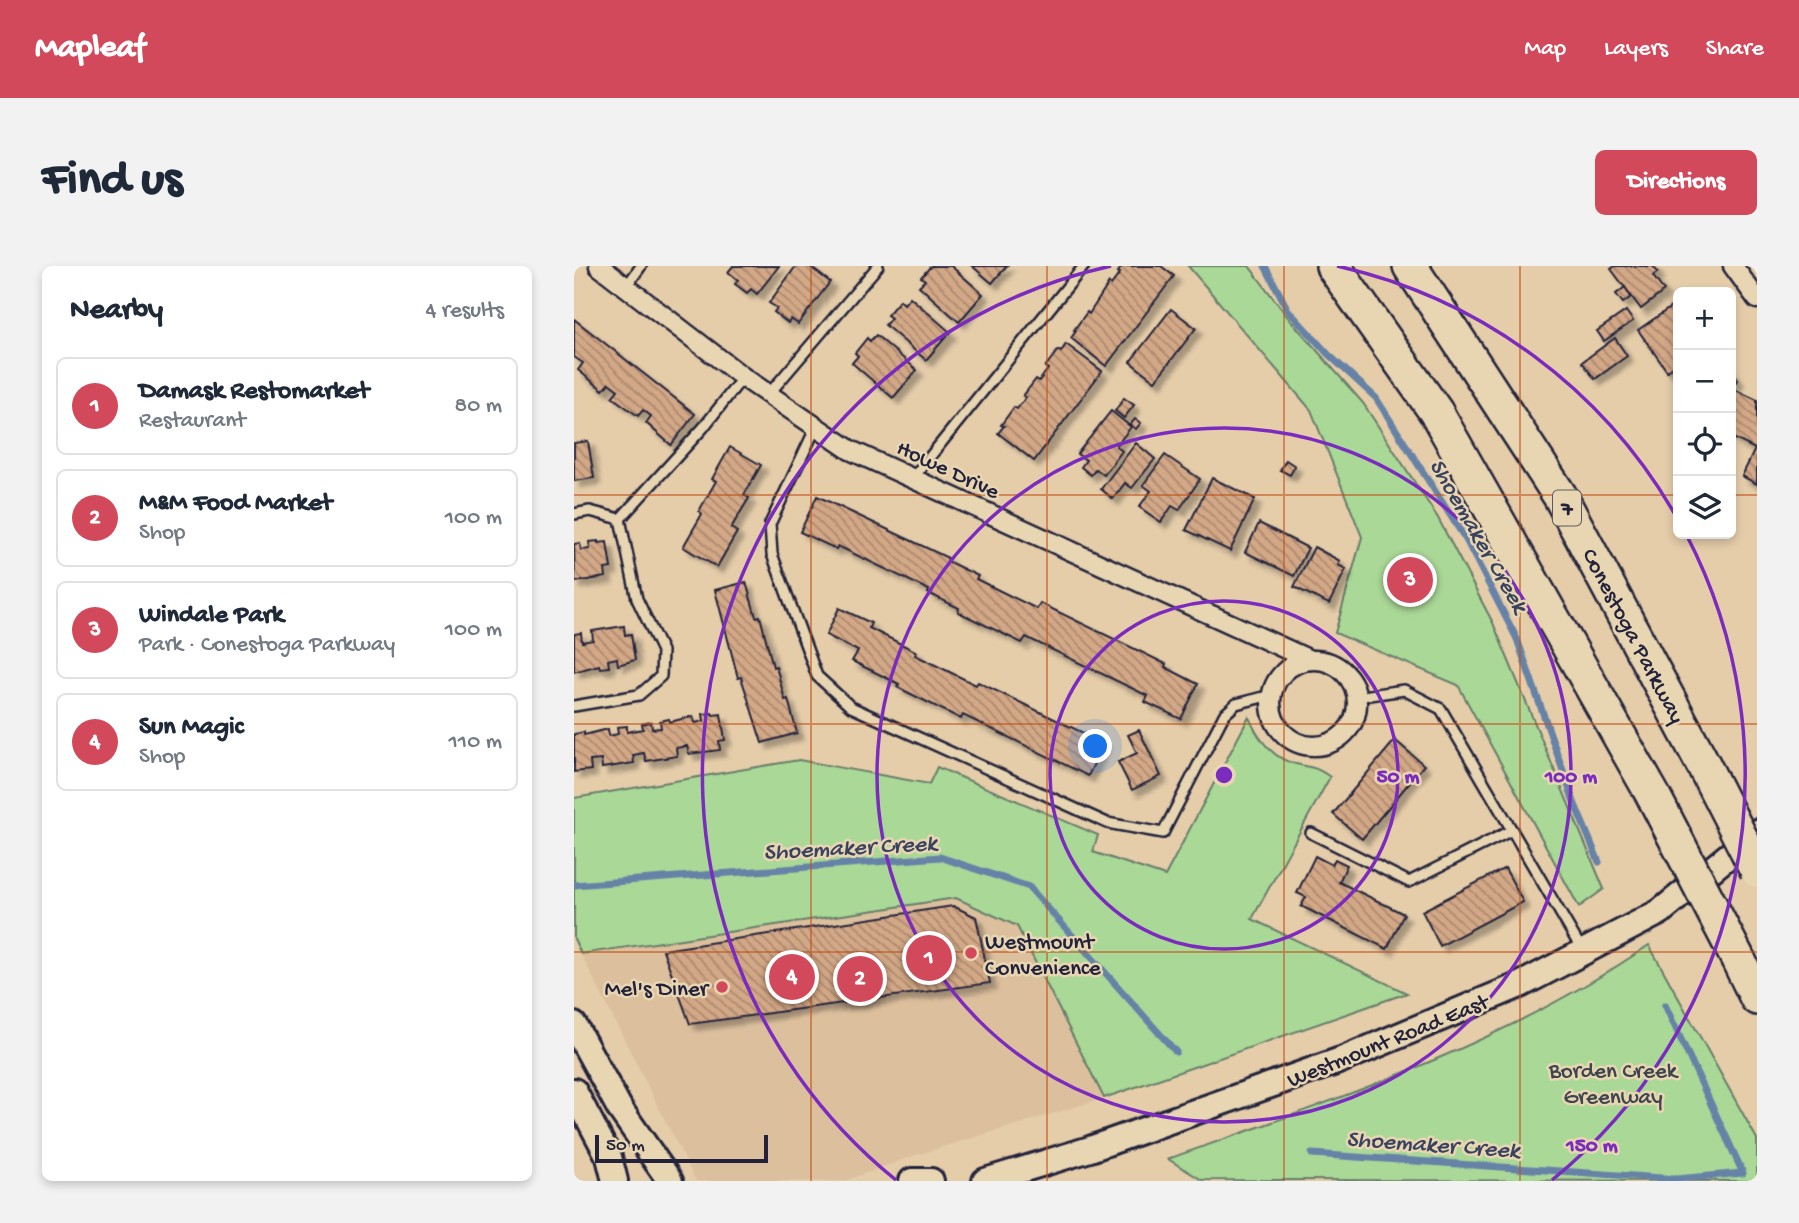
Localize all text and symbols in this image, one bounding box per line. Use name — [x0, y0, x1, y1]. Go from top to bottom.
text: Mapleaf — [35, 30, 145, 68]
text: Map — [1524, 35, 1566, 64]
text: Layers — [1604, 35, 1668, 64]
text: Share — [1706, 35, 1764, 64]
button: Directions — [1595, 150, 1757, 215]
text: Find us — [42, 153, 182, 211]
map controls — [1673, 287, 1736, 539]
button: + — [1673, 287, 1736, 350]
text: Nearby — [70, 294, 163, 329]
text: 4 results — [425, 298, 504, 325]
button: − — [1673, 350, 1736, 413]
text: Damask Restomarket — [139, 377, 369, 408]
text: 1 — [90, 393, 100, 420]
text: 80 m — [455, 393, 502, 420]
text: Restaurant — [139, 408, 246, 435]
button: locate — [1673, 413, 1736, 476]
street label: Howe Drive — [892, 436, 1004, 507]
water label: Shoemaker Creek — [1421, 454, 1534, 621]
button: layers — [1673, 476, 1736, 539]
text: M&M Food Market — [139, 489, 332, 520]
road number: 7 — [1553, 490, 1581, 526]
text: 2 — [89, 505, 101, 532]
text: 100 m — [445, 505, 502, 532]
text: Shop — [139, 520, 185, 547]
street label: Conestoga Parkway — [1574, 545, 1689, 729]
pin: 3 — [1387, 554, 1433, 606]
text: Windale Park — [139, 601, 284, 632]
text: 3 — [89, 617, 101, 644]
text: 100 m — [445, 617, 502, 644]
text: Park · Conestoga Parkway — [139, 632, 395, 659]
text: Sun Magic — [139, 713, 244, 744]
text: 4 — [90, 729, 100, 756]
text: 110 m — [449, 729, 502, 756]
your location — [1078, 729, 1112, 763]
text: Shop — [139, 744, 185, 771]
centre of rings — [1212, 763, 1236, 787]
text: 50 m — [1377, 766, 1420, 791]
text: 100 m — [1544, 766, 1597, 791]
water label: Shoemaker Creek — [763, 830, 940, 869]
place label: Westmount Convenience — [985, 930, 1102, 983]
pin: 1 — [906, 932, 952, 984]
marker: Westmount Convenience — [963, 945, 979, 961]
pin: 4 — [769, 951, 815, 1003]
pin: 2 — [837, 953, 883, 1005]
place label: Mel's Diner — [604, 977, 710, 1004]
marker: Mel's Diner — [714, 979, 730, 995]
street label: Westmount Road East — [1284, 989, 1494, 1095]
park label: Borden Creek Greenway — [1548, 1059, 1680, 1112]
water label: Shoemaker Creek — [1345, 1126, 1523, 1167]
scale bar — [595, 1132, 768, 1164]
text: 50 m — [606, 1135, 645, 1158]
text: 150 m — [1565, 1135, 1618, 1160]

